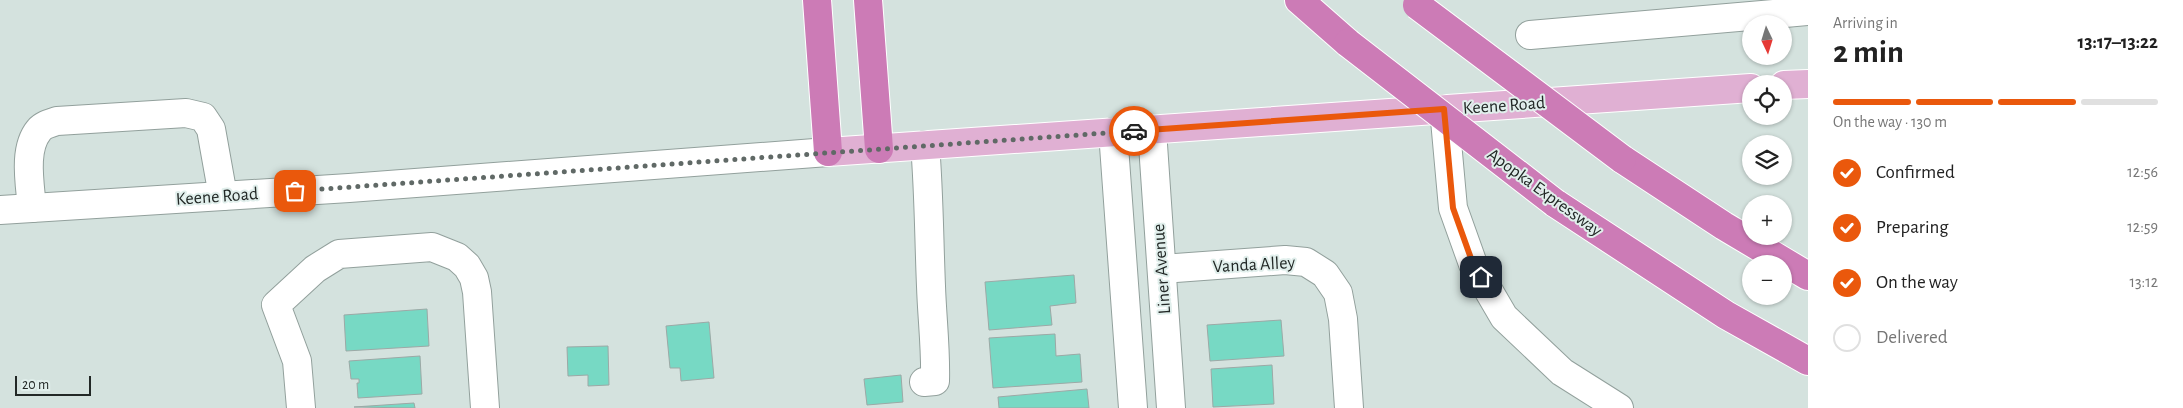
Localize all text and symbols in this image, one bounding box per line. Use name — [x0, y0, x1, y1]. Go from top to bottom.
north arrow — [1742, 15, 1792, 65]
map controls — [1742, 15, 1792, 305]
text: Arriving in — [1833, 15, 1898, 31]
text: 13:17–13:22 — [2078, 33, 2158, 52]
text: 2 min — [1833, 36, 1904, 68]
button: locate — [1742, 75, 1792, 125]
street label: Keene Road — [1462, 94, 1546, 118]
courier — [1109, 106, 1159, 156]
text: On the way · 130 m — [1833, 114, 1947, 130]
icon: car — [1120, 117, 1148, 145]
button: layers — [1742, 135, 1792, 185]
street label: Apopka Expressway — [1484, 145, 1605, 240]
icon: check — [1833, 159, 1861, 187]
text: Confirmed — [1876, 163, 1955, 182]
text: 12:56 — [2127, 164, 2158, 180]
pin — [274, 170, 316, 212]
icon: bag — [281, 177, 309, 205]
street label: Keene Road — [175, 185, 259, 209]
button: + — [1742, 195, 1792, 245]
icon: check — [1833, 214, 1861, 242]
text: Preparing — [1876, 218, 1949, 237]
text: 12:59 — [2127, 219, 2158, 235]
street label: Liner Avenue — [1150, 223, 1174, 315]
street label: Vanda Alley — [1212, 254, 1296, 276]
button: − — [1742, 255, 1792, 305]
pin — [1460, 256, 1502, 298]
icon: home — [1467, 263, 1495, 291]
icon: check — [1833, 269, 1861, 297]
text: On the way — [1876, 273, 1958, 292]
text: 13:12 — [2129, 274, 2158, 290]
text: Delivered — [1876, 328, 1948, 347]
scale bar — [15, 373, 91, 396]
text: 20 m — [22, 378, 49, 392]

